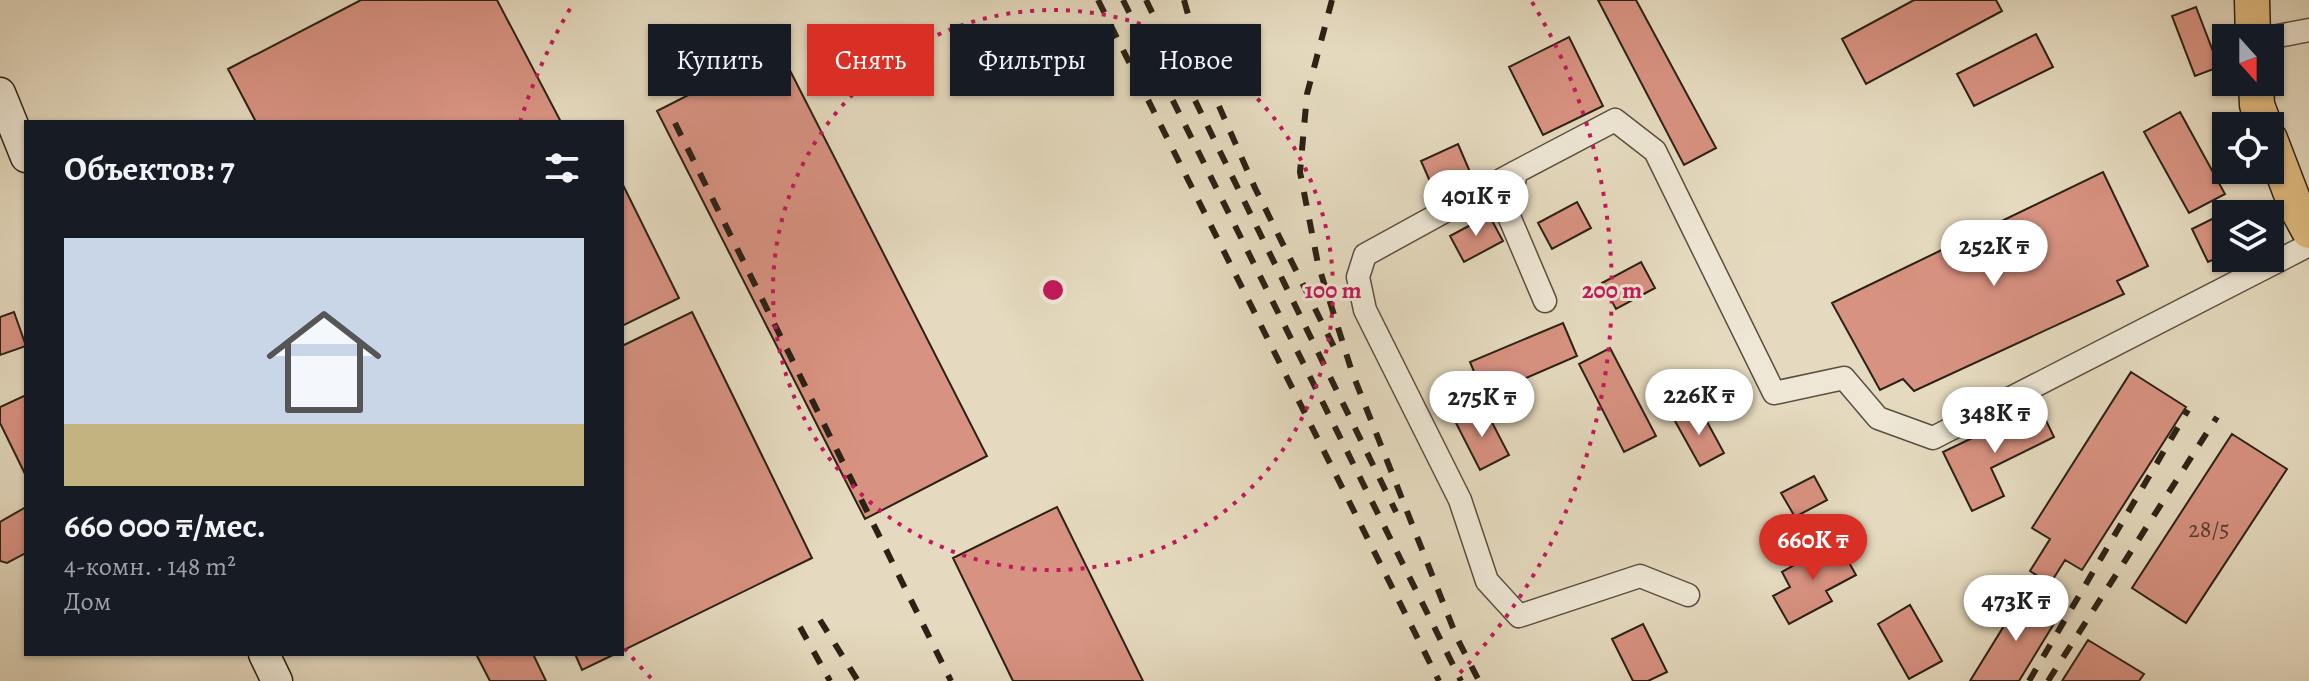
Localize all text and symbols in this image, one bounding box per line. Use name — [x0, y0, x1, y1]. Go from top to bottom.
chip: Купить — [648, 24, 791, 96]
chip: Снять — [807, 24, 934, 96]
chip: Фильтры — [950, 24, 1114, 96]
chip: Новое — [1130, 24, 1261, 96]
north arrow — [2212, 24, 2284, 96]
map controls — [2212, 24, 2284, 272]
button: locate — [2212, 112, 2284, 184]
text: Объектов: 7 — [64, 145, 235, 192]
icon: filters — [540, 146, 584, 190]
pin: 401K ₸ — [1411, 170, 1541, 238]
text: 401K ₸ — [1442, 178, 1510, 213]
button: layers — [2212, 200, 2284, 272]
pin: 252K ₸ — [1929, 220, 2059, 288]
text: 252K ₸ — [1959, 228, 2029, 263]
text: 100 m — [1304, 274, 1362, 306]
text: 200 m — [1582, 274, 1642, 306]
centre of rings — [1039, 276, 1067, 304]
icon: home — [252, 290, 396, 434]
pin: 226K ₸ — [1634, 369, 1764, 437]
pin: 275K ₸ — [1417, 371, 1547, 439]
text: 226K ₸ — [1663, 377, 1735, 412]
text: 275K ₸ — [1447, 379, 1517, 414]
pin: 348K ₸ — [1930, 387, 2060, 455]
text: 348K ₸ — [1960, 395, 2030, 430]
text: 660 000 ₸/мес. — [64, 502, 266, 549]
house number: 28/5 — [2188, 513, 2230, 545]
pin: 660K ₸ — [1748, 514, 1878, 582]
text: 660K ₸ — [1777, 522, 1849, 557]
text: 4-комн. · 148 m² — [64, 549, 236, 584]
pin: 473K ₸ — [1951, 575, 2081, 643]
text: 473K ₸ — [1982, 583, 2050, 618]
text: Дом — [64, 584, 111, 619]

